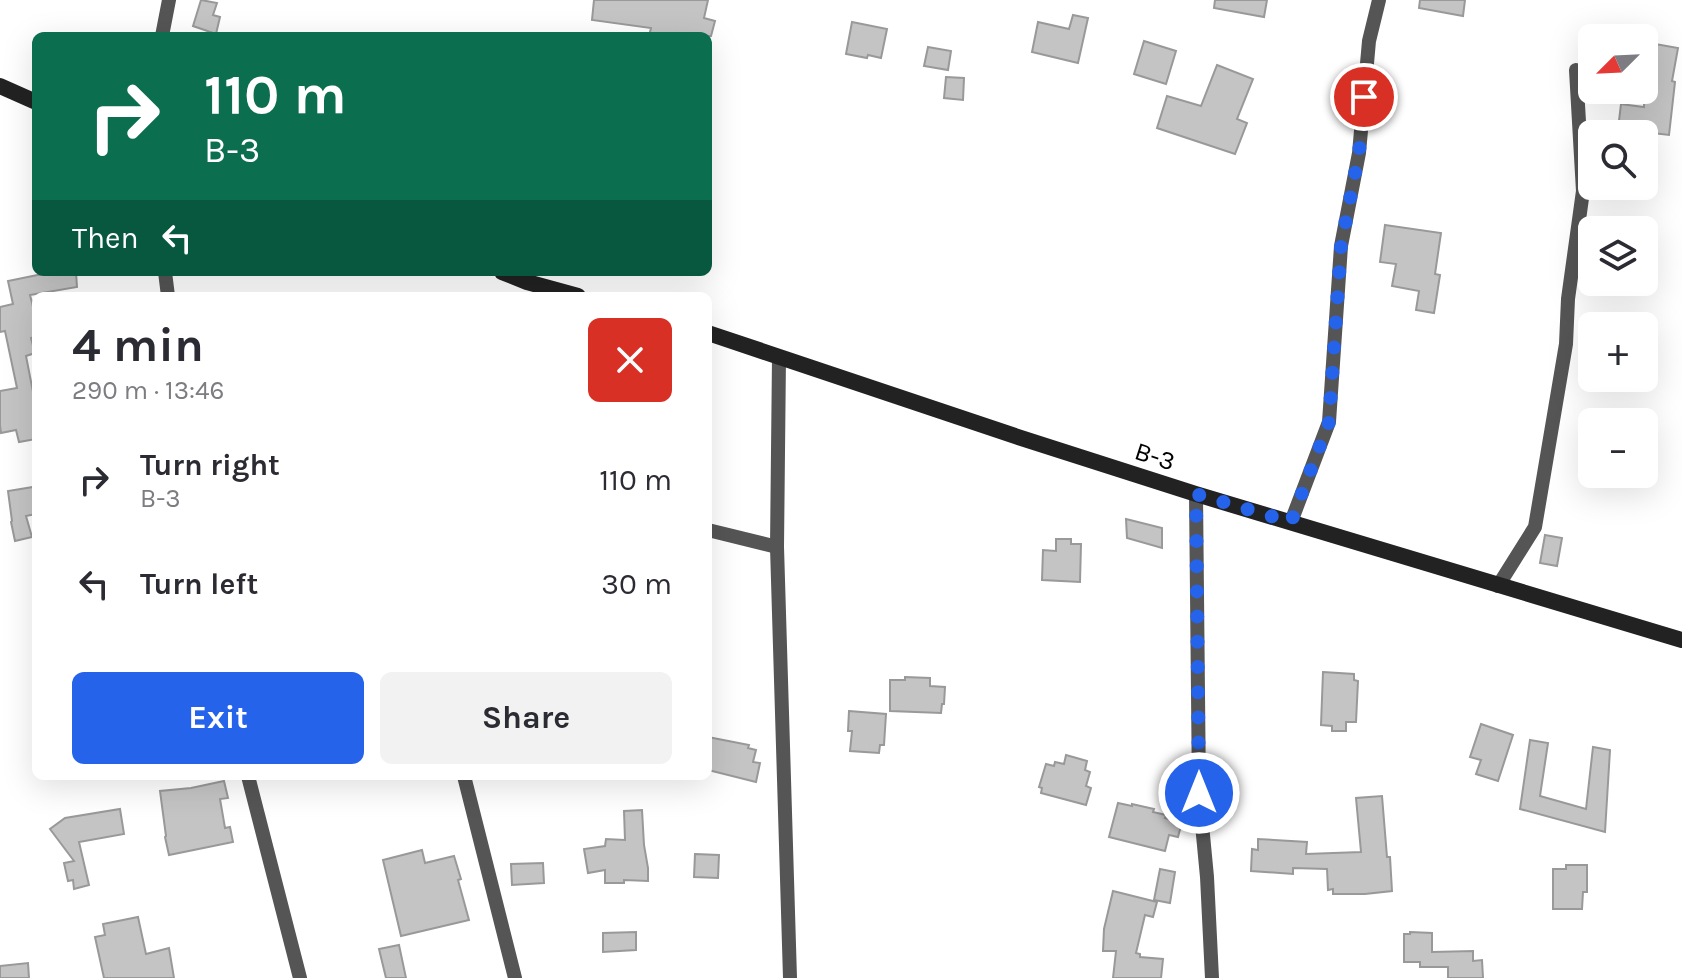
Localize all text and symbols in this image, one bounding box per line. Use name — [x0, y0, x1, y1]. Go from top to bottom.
north arrow — [1578, 24, 1658, 104]
map controls — [1578, 24, 1658, 488]
text: 110 m — [204, 62, 347, 127]
pin — [1330, 63, 1398, 131]
icon: right — [72, 64, 176, 168]
icon: arrive — [1342, 75, 1386, 119]
button: search — [1578, 120, 1658, 200]
text: B-3 — [204, 129, 260, 171]
icon: left — [155, 216, 199, 260]
button: layers — [1578, 216, 1658, 296]
text: Then — [72, 220, 139, 256]
button: + — [1578, 312, 1658, 392]
text: 4 min — [72, 317, 204, 373]
button: close — [588, 318, 672, 402]
text: 290 m · 13:46 — [72, 375, 224, 406]
button: − — [1578, 408, 1658, 488]
street label: B-3 — [1131, 435, 1179, 477]
text: Turn right — [140, 447, 280, 483]
icon: right — [72, 458, 116, 502]
text: 110 m — [599, 462, 672, 498]
text: B-3 — [140, 483, 181, 514]
icon: left — [72, 562, 116, 606]
text: Turn left — [140, 566, 258, 602]
text: 30 m — [601, 566, 672, 602]
button: Exit — [72, 672, 364, 764]
button: Share — [380, 672, 672, 764]
position arrow — [1157, 751, 1241, 835]

